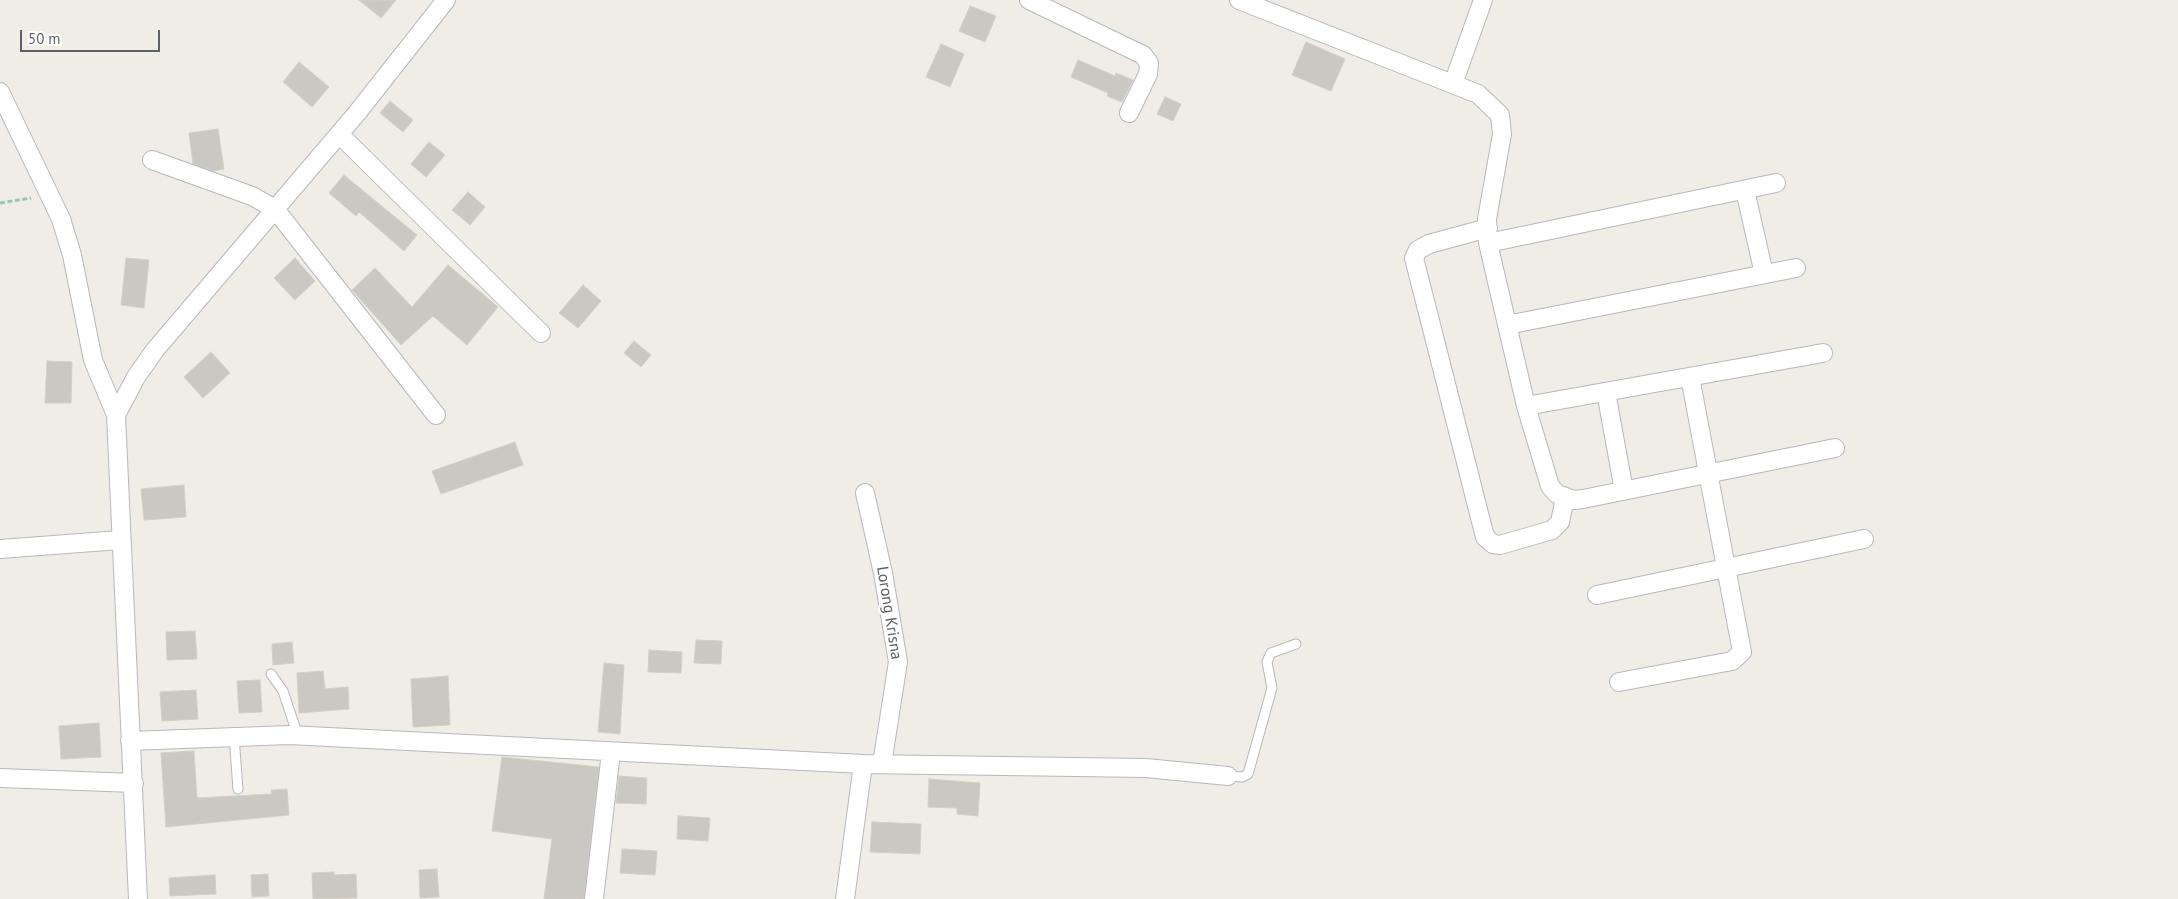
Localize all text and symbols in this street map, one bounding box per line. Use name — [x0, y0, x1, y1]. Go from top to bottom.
scale bar — [22, 20, 162, 52]
text: 50 m — [28, 29, 61, 48]
street label: Lorong Krisna — [872, 565, 906, 661]

